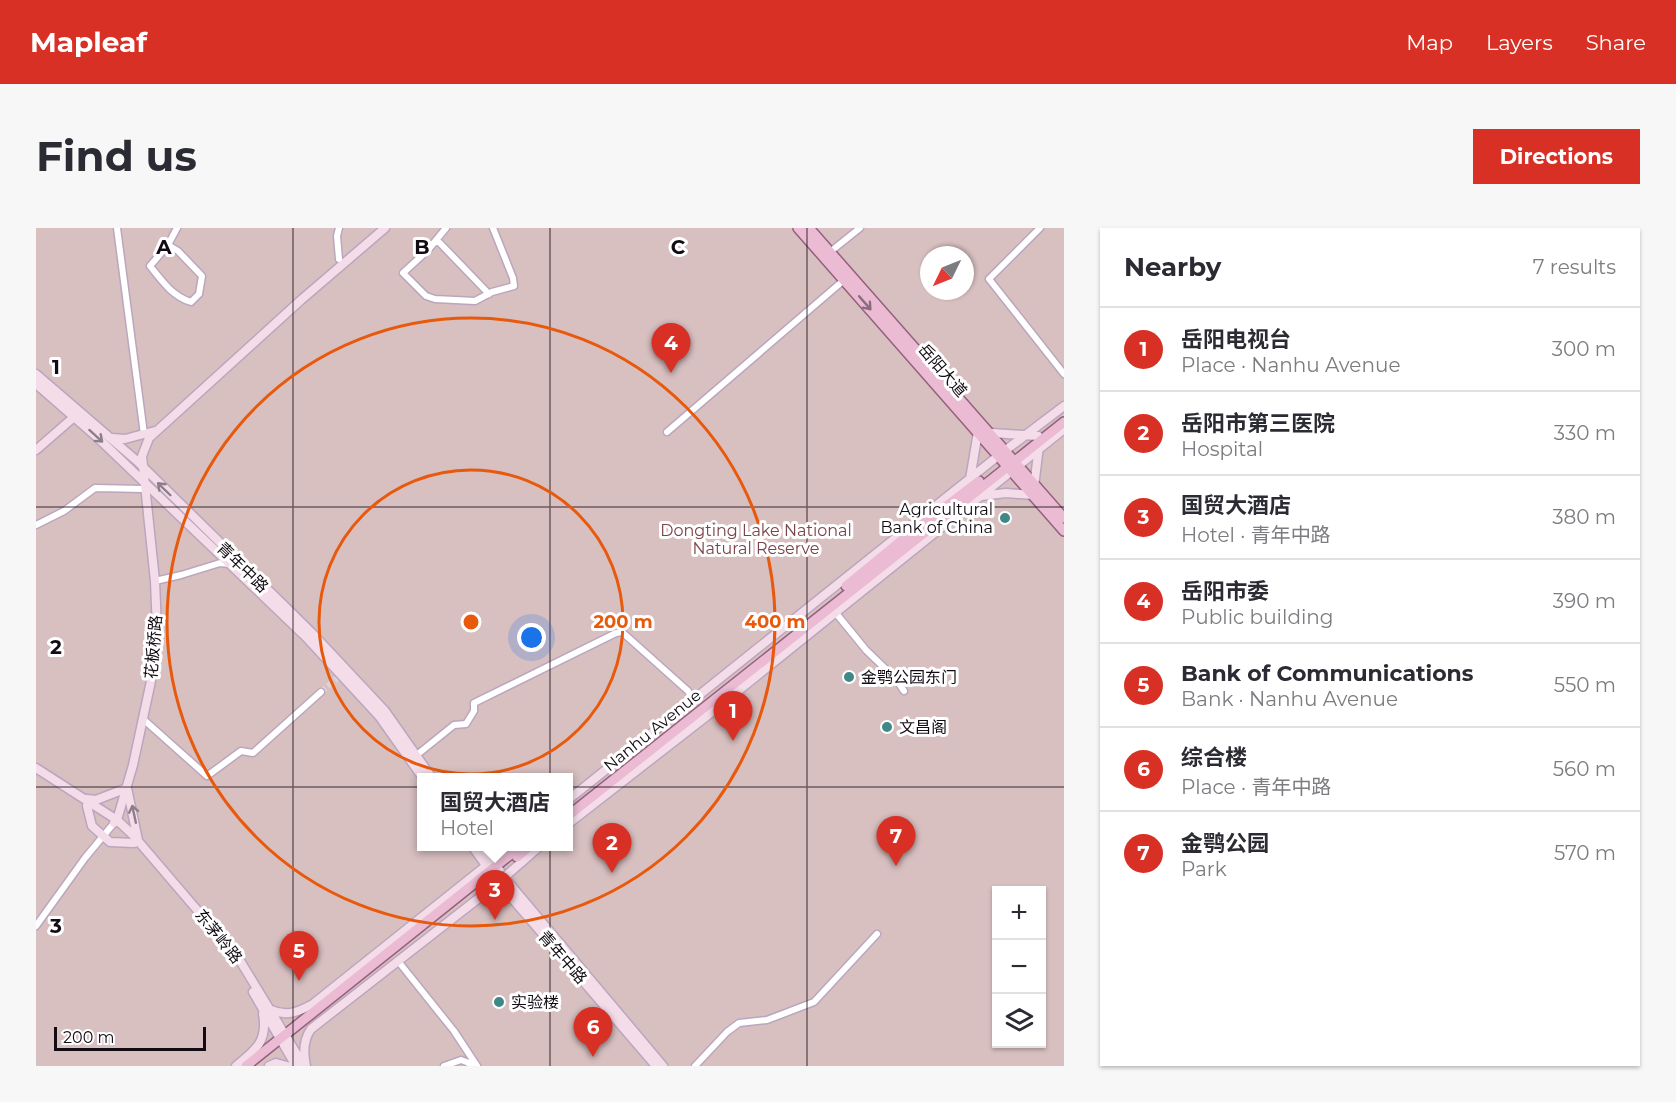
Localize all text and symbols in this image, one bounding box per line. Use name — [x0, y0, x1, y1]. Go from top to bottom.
text: Mapleaf — [30, 25, 147, 59]
text: Map — [1406, 30, 1453, 55]
text: Layers — [1486, 30, 1553, 55]
text: Share — [1586, 30, 1646, 55]
button: Directions — [1473, 129, 1640, 184]
text: Find us — [36, 130, 197, 182]
text: A — [155, 235, 172, 259]
text: B — [414, 235, 430, 259]
text: C — [671, 235, 686, 259]
north arrow — [920, 246, 974, 300]
text: Nearby — [1124, 251, 1221, 283]
text: 7 results — [1533, 255, 1616, 279]
one-way arrow — [857, 295, 871, 311]
pin: 4 — [652, 324, 690, 373]
text: 岳阳电视台 — [1181, 326, 1291, 353]
text: 1 — [1140, 337, 1147, 361]
text: 300 m — [1552, 337, 1616, 361]
street label: 岳阳大道 — [914, 340, 971, 401]
text: Place · Nanhu Avenue — [1181, 353, 1400, 377]
text: 1 — [52, 355, 60, 379]
text: 岳阳市第三医院 — [1181, 410, 1335, 437]
text: 2 — [1138, 421, 1149, 445]
text: 330 m — [1554, 421, 1616, 445]
one-way arrow — [88, 429, 103, 443]
text: Hospital — [1181, 437, 1263, 461]
one-way arrow — [156, 482, 171, 496]
text: 国贸大酒店 — [1181, 492, 1291, 519]
place label: Agricultural Bank of China — [881, 500, 993, 537]
text: 3 — [1138, 505, 1149, 529]
text: 380 m — [1552, 505, 1616, 529]
marker: Agricultural Bank of China — [998, 511, 1012, 525]
park label: Dongting Lake National Natural Reserve — [660, 521, 852, 558]
text: Hotel · 青年中路 — [1181, 523, 1331, 547]
street label: 青年中路 — [213, 538, 272, 596]
text: 岳阳市委 — [1181, 578, 1269, 605]
text: 4 — [1137, 589, 1150, 613]
text: 390 m — [1553, 589, 1616, 613]
text: Public building — [1181, 605, 1334, 629]
text: 200 m — [593, 611, 653, 633]
text: 400 m — [745, 611, 805, 633]
centre of rings — [461, 612, 481, 632]
street label: 花板桥路 — [141, 614, 166, 680]
your location — [517, 623, 546, 652]
text: 2 — [50, 635, 62, 659]
text: Bank of Communications — [1181, 660, 1473, 687]
place label: 金鹗公园东门 — [861, 668, 957, 687]
marker: 金鹗公园东门 — [842, 670, 856, 684]
text: 5 — [1138, 673, 1149, 697]
text: 550 m — [1554, 673, 1616, 697]
street label: Nanhu Avenue — [600, 685, 705, 775]
text: Bank · Nanhu Avenue — [1181, 687, 1398, 711]
pin: 1 — [714, 692, 752, 741]
place label: 文昌阁 — [899, 718, 947, 737]
marker: 文昌阁 — [880, 720, 894, 734]
text: 综合楼 — [1181, 744, 1247, 771]
text: 6 — [1137, 757, 1150, 781]
text: 560 m — [1553, 757, 1616, 781]
popup — [417, 773, 573, 851]
text: Place · 青年中路 — [1181, 775, 1331, 799]
text: 国贸大酒店 — [440, 789, 550, 816]
one-way arrow — [127, 805, 139, 824]
text: Hotel — [440, 816, 494, 840]
pin: 7 — [876, 816, 916, 866]
pin: 2 — [592, 824, 632, 873]
text: 金鹗公园 — [1181, 830, 1269, 857]
text: 7 — [1137, 841, 1150, 865]
text: 570 m — [1554, 841, 1616, 865]
text: Park — [1181, 857, 1227, 881]
pin: 3 — [476, 870, 514, 920]
map controls — [992, 886, 1046, 1048]
button: + — [992, 886, 1046, 940]
street label: 东茅岭路 — [191, 905, 246, 967]
text: 3 — [49, 914, 62, 938]
street label: 青年中路 — [534, 927, 591, 988]
pin: 5 — [280, 932, 318, 981]
button: − — [992, 940, 1046, 994]
place label: 实验楼 — [511, 993, 559, 1012]
button: layers — [992, 994, 1046, 1048]
marker: 实验楼 — [492, 995, 506, 1009]
pin: 6 — [574, 1008, 612, 1057]
scale bar — [54, 1024, 206, 1052]
text: 200 m — [63, 1028, 114, 1047]

